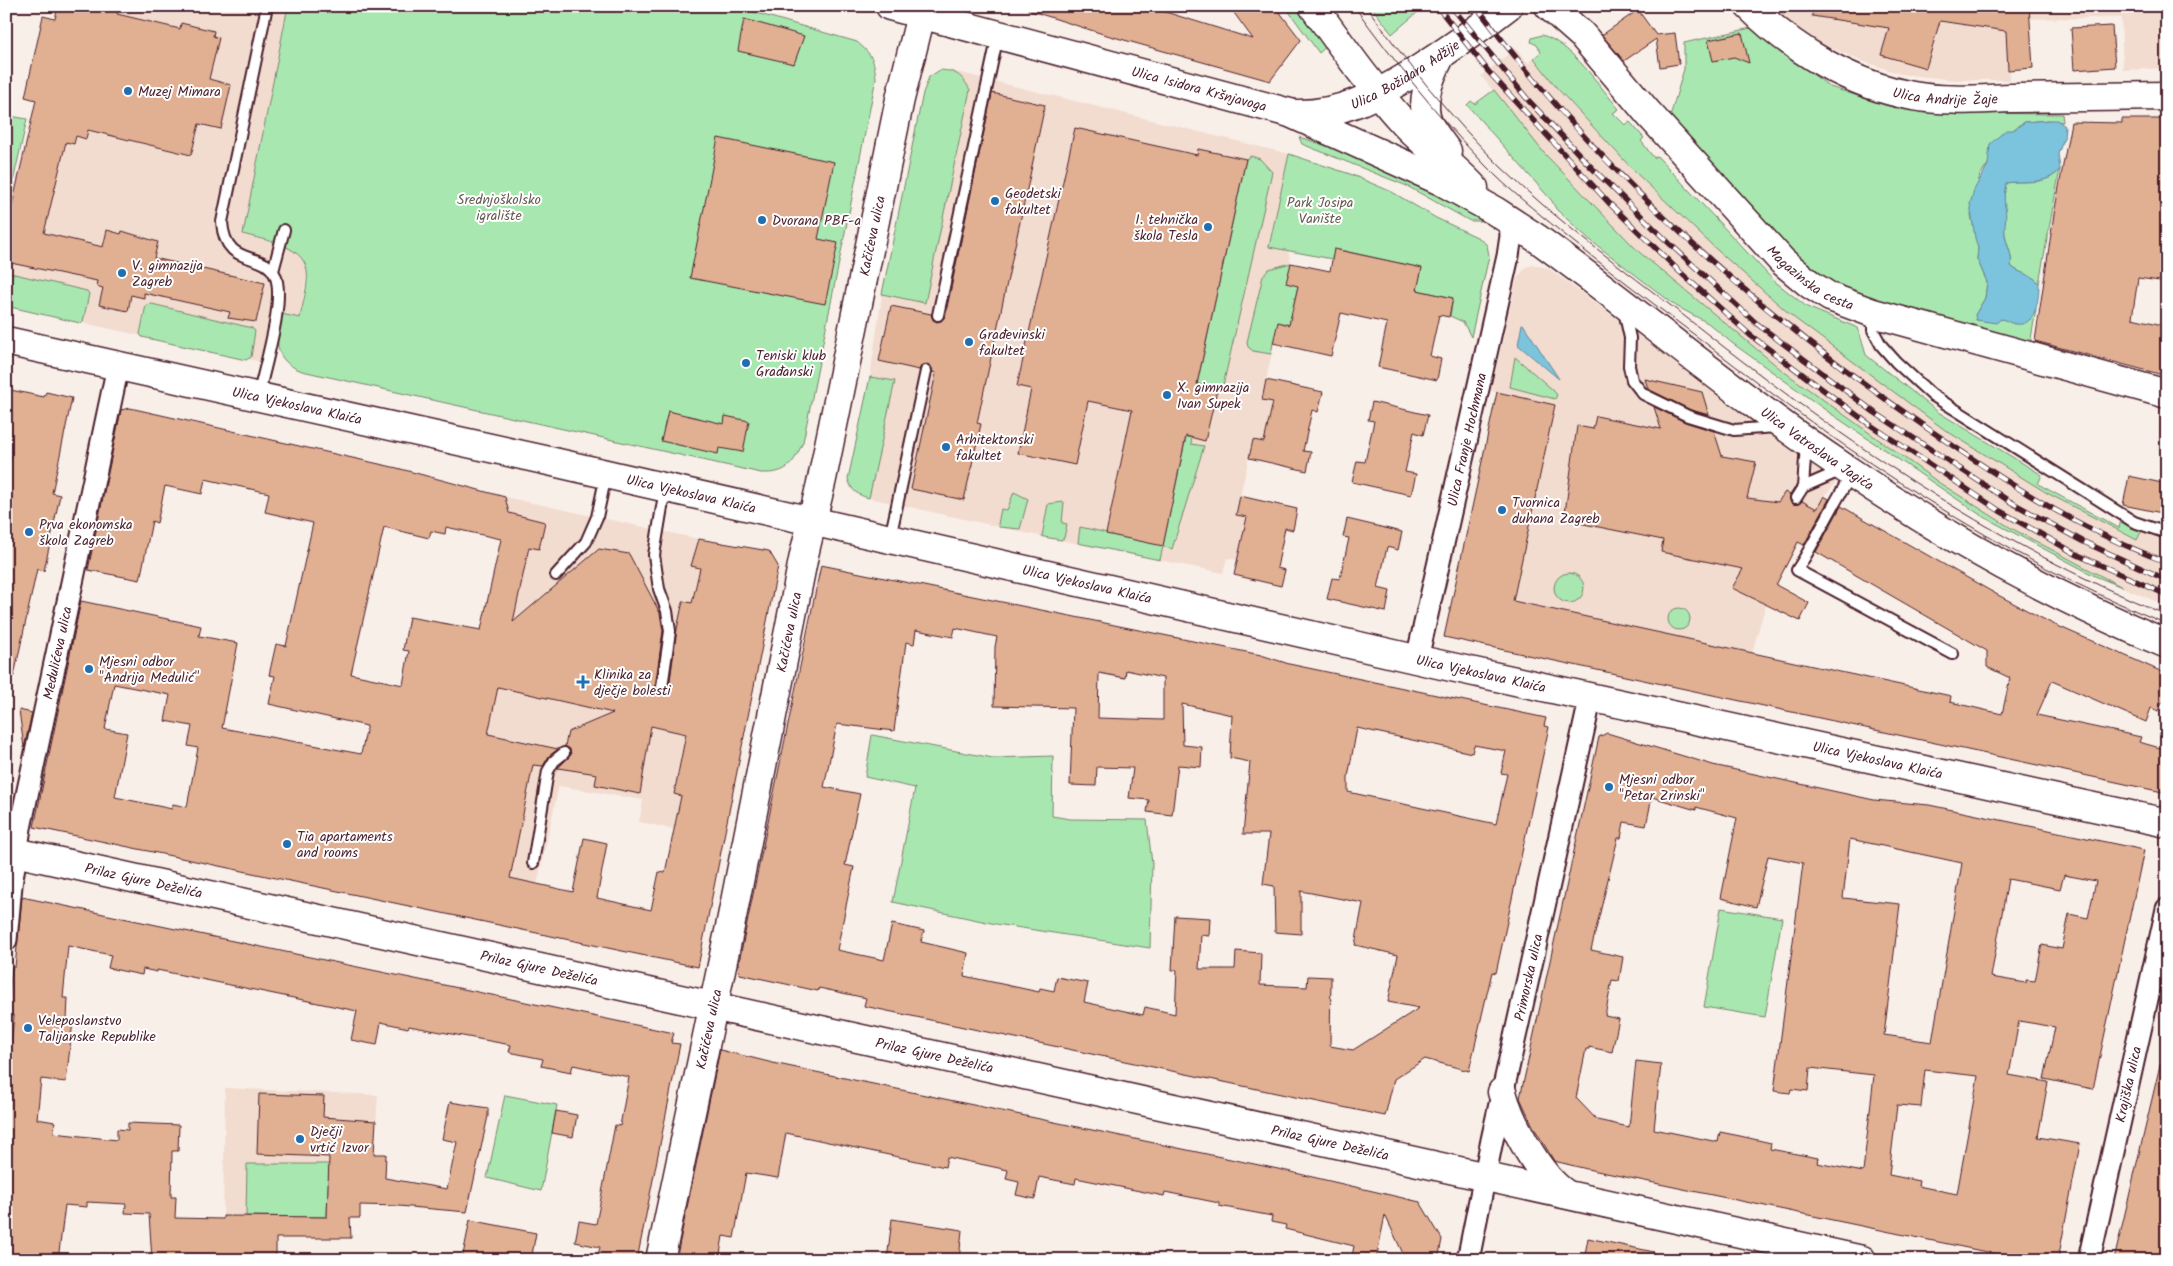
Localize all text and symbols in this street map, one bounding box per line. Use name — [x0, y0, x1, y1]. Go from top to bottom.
street label: Ulica Božidara Adžije — [1348, 34, 1465, 116]
street label: Ulica Isidora Kršnjavoga — [1129, 61, 1269, 118]
place label: Muzej Mimara — [138, 81, 221, 103]
street label: Ulica Andrije Žaje — [1890, 82, 1999, 112]
marker: Muzej Mimara — [122, 85, 134, 97]
place label: Geodetski fakultet — [1005, 183, 1061, 221]
park label: Srednjoškolsko igralište — [457, 189, 541, 227]
park label: Park Josipa Vanište — [1287, 192, 1353, 230]
street label: Kačićeva ulica — [854, 194, 892, 278]
marker: Geodetski fakultet — [989, 195, 1001, 207]
place label: I. tehnička škola Tesla — [1134, 209, 1198, 247]
place label: Dvorana PBF-a — [772, 210, 861, 232]
marker: Dvorana PBF-a — [756, 214, 768, 226]
marker: I. tehnička škola Tesla — [1202, 221, 1214, 233]
street label: Magazinska cesta — [1761, 241, 1857, 317]
place label: V. gimnazija Zagreb — [132, 255, 203, 293]
marker: V. gimnazija Zagreb — [116, 267, 128, 279]
place label: Građevinski fakultet — [979, 324, 1045, 362]
marker: Građevinski fakultet — [963, 336, 975, 348]
place label: Teniski klub Građanski — [756, 345, 827, 383]
marker: Teniski klub Građanski — [740, 357, 752, 369]
street label: Ulica Franje Hochmana — [1442, 371, 1493, 509]
place label: X. gimnazija Ivan Supek — [1177, 377, 1249, 415]
street label: Ulica Vjekoslava Klaića — [230, 381, 364, 431]
marker: X. gimnazija Ivan Supek — [1161, 389, 1173, 401]
street label: Ulica Vatroslava Jagića — [1755, 402, 1878, 497]
place label: Arhitektonski fakultet — [956, 429, 1034, 467]
marker: Arhitektonski fakultet — [940, 441, 952, 453]
street label: Ulica Vjekoslava Klaića — [624, 469, 758, 520]
place label: Tvornica duhana Zagreb — [1512, 492, 1600, 530]
marker: Tvornica duhana Zagreb — [1496, 504, 1508, 516]
place label: Prva ekonomska škola Zagreb — [39, 514, 133, 552]
marker: Prva ekonomska škola Zagreb — [23, 526, 35, 538]
street label: Ulica Vjekoslava Klaića — [1020, 559, 1154, 610]
street label: Kačićeva ulica — [771, 590, 808, 674]
street label: Medulićeva ulica — [38, 604, 79, 702]
street label: Ulica Vjekoslava Klaića — [1414, 649, 1548, 699]
place label: Mjesni odbor "Andrija Medulić" — [99, 651, 199, 689]
marker: Mjesni odbor "Andrija Medulić" — [83, 663, 95, 675]
place label: Klinika za dječje bolesti — [594, 664, 671, 702]
marker: Klinika za dječje bolesti — [576, 675, 590, 689]
street label: Ulica Vjekoslava Klaića — [1810, 736, 1945, 786]
place label: Mjesni odbor "Petar Zrinski" — [1619, 769, 1705, 807]
marker: Mjesni odbor "Petar Zrinski" — [1603, 781, 1615, 793]
place label: Tia apartaments and rooms — [297, 826, 393, 864]
marker: Tia apartaments and rooms — [281, 838, 293, 850]
street label: Prilaz Gjure Deželića — [82, 858, 205, 905]
street label: Primorska ulica — [1509, 932, 1550, 1023]
street label: Prilaz Gjure Deželića — [478, 945, 600, 992]
street label: Kačićeva ulica — [690, 987, 729, 1071]
place label: Veleposlanstvo Talijanske Republike — [38, 1010, 156, 1048]
marker: Veleposlanstvo Talijanske Republike — [22, 1022, 34, 1034]
street label: Prilaz Gjure Deželića — [873, 1032, 995, 1080]
street label: Krajiška ulica — [2110, 1044, 2148, 1125]
street label: Prilaz Gjure Deželića — [1269, 1120, 1391, 1167]
place label: Dječji vrtić Izvor — [310, 1121, 370, 1159]
marker: Dječji vrtić Izvor — [294, 1133, 306, 1145]

